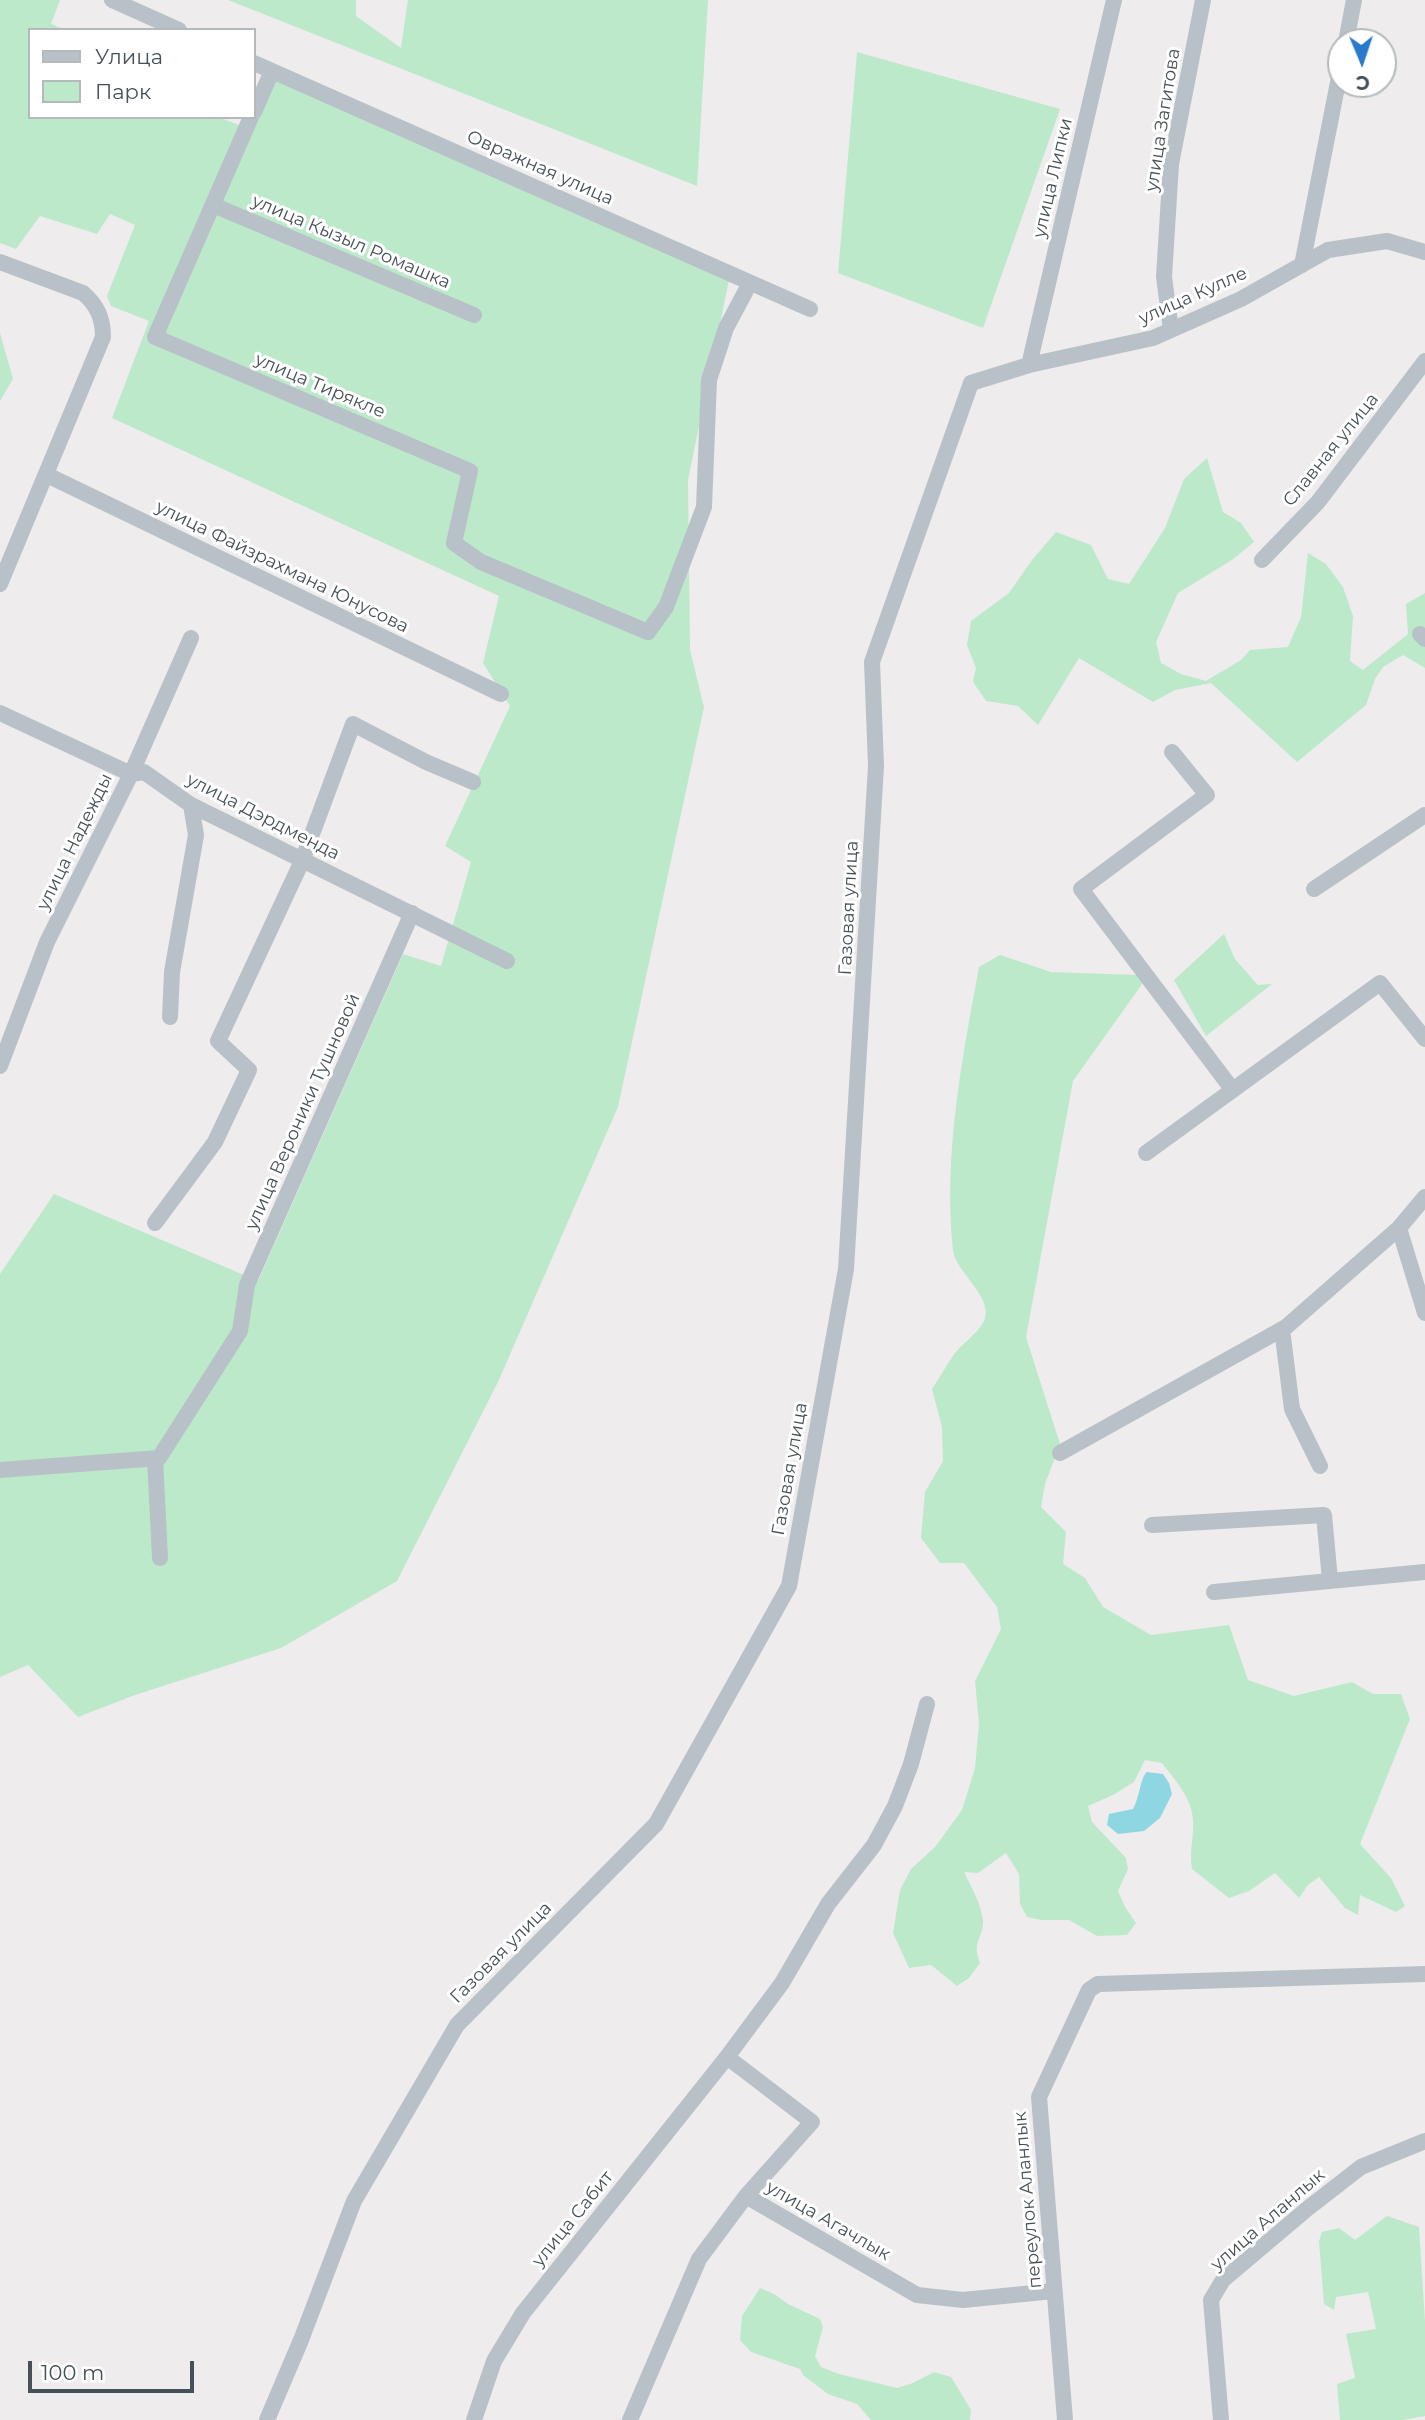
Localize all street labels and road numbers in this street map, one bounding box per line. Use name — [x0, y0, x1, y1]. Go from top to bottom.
street label: улица Загитова — [1141, 47, 1185, 193]
street label: улица Липки — [1029, 116, 1077, 240]
street label: Овражная улица — [463, 126, 617, 210]
street label: улица Кызыл Ромашка — [249, 190, 453, 294]
street label: улица Кулле — [1135, 262, 1251, 330]
street label: улица Тирякле — [252, 349, 388, 423]
street label: Славная улица — [1279, 389, 1383, 511]
street label: улица Файзрахмана Юнусова — [152, 496, 412, 638]
street label: улица Дэрдменда — [183, 769, 343, 865]
street label: улица Надежды — [33, 770, 117, 914]
street label: Газовая улица — [835, 840, 863, 976]
street label: улица Вероники Тушновой — [241, 990, 365, 1234]
street label: Газовая улица — [768, 1401, 812, 1537]
street label: Газовая улица — [446, 1898, 556, 2008]
street label: переулок Аланлык — [1010, 2111, 1046, 2289]
street label: улица Аланлык — [1206, 2165, 1330, 2275]
street label: улица Сабит — [528, 2167, 618, 2271]
street label: улица Агачлык — [762, 2177, 894, 2265]

